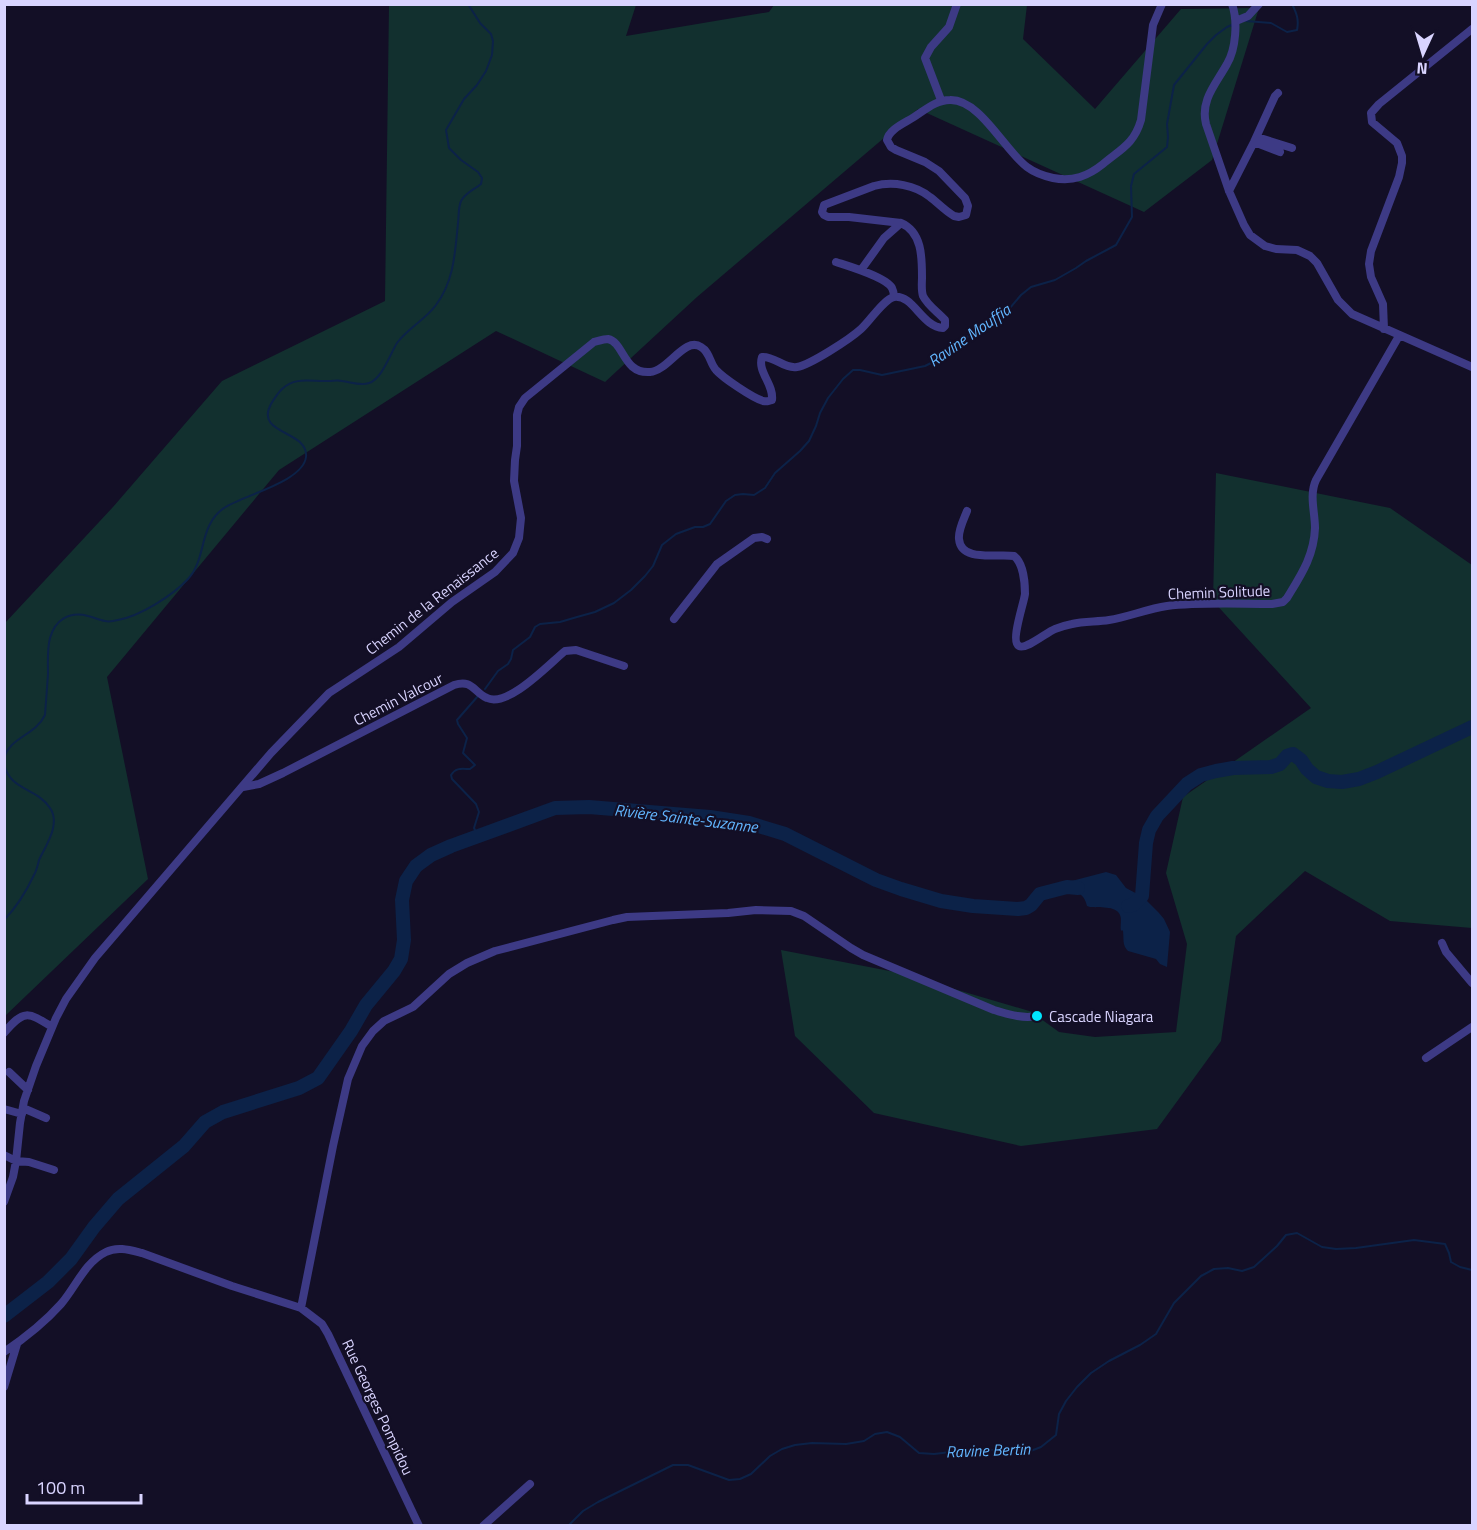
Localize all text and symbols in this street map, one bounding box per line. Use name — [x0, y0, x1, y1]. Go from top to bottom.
north arrow — [1393, 24, 1453, 84]
text: N — [1416, 57, 1428, 81]
water label: Ravine Mouffia — [923, 297, 1016, 372]
street label: Chemin de la Renaissance — [361, 542, 503, 660]
street label: Chemin Solitude — [1167, 579, 1271, 605]
street label: Chemin Valcour — [349, 667, 447, 731]
water label: Rivière Sainte-Suzanne — [613, 797, 761, 839]
place label: Cascade Niagara — [1049, 1005, 1154, 1028]
marker: Cascade Niagara — [1030, 1009, 1044, 1023]
street label: Rue Georges Pompidou — [336, 1335, 420, 1479]
water label: Ravine Bertin — [945, 1436, 1032, 1463]
scale bar — [27, 1467, 141, 1505]
text: 100 m — [36, 1474, 85, 1501]

